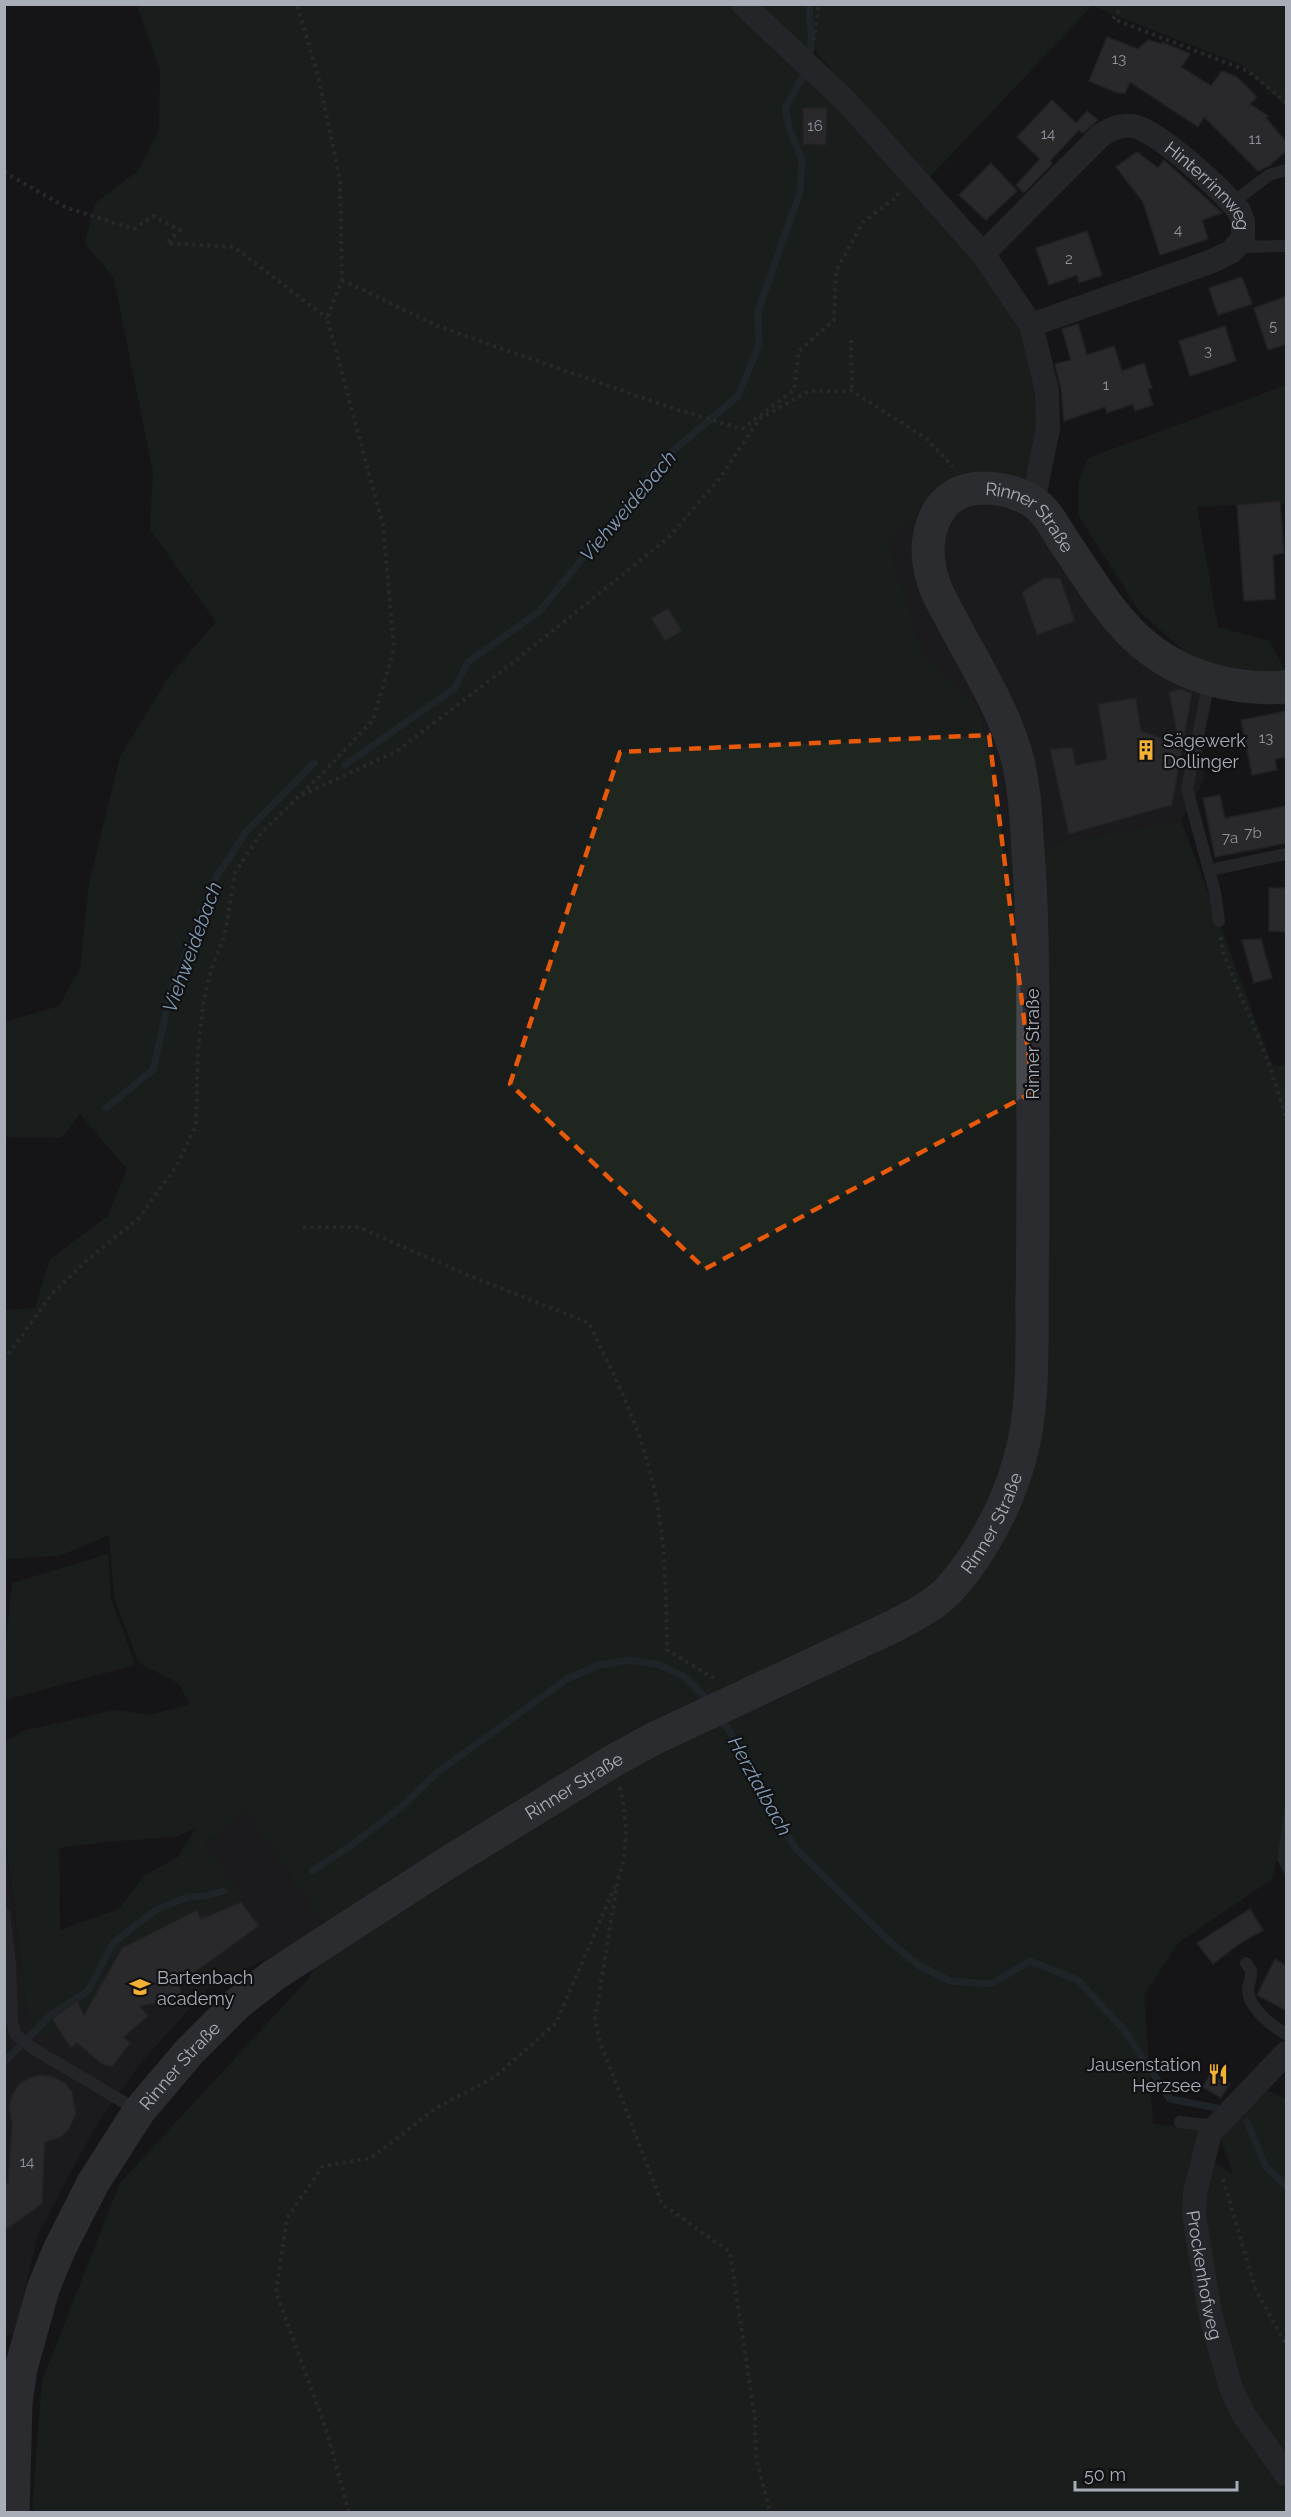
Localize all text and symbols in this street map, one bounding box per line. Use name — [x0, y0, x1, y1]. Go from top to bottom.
house number: 13 — [1112, 50, 1126, 68]
house number: 16 — [807, 117, 823, 135]
house number: 14 — [1041, 125, 1055, 143]
house number: 11 — [1249, 130, 1262, 148]
street label: Hinterrinnweg — [1161, 137, 1254, 230]
house number: 4 — [1174, 221, 1182, 239]
house number: 2 — [1065, 250, 1073, 268]
house number: 5 — [1269, 317, 1277, 335]
house number: 3 — [1204, 342, 1212, 360]
house number: 1 — [1103, 376, 1110, 394]
water label: Viehweidebach — [575, 446, 681, 566]
street label: Rinner Straße — [985, 477, 1079, 556]
house number: 13 — [1259, 729, 1273, 747]
place label: Sägewerk Dollinger — [1163, 730, 1246, 772]
building icon: Sägewerk Dollinger — [1134, 738, 1158, 762]
house number: 7b — [1244, 824, 1262, 842]
house number: 7a — [1222, 829, 1238, 847]
water label: Viehweidebach — [157, 879, 227, 1015]
street label: Rinner Straße — [1022, 988, 1043, 1100]
street label: Rinner Straße — [956, 1469, 1026, 1577]
water label: Herztalbach — [723, 1732, 797, 1840]
street label: Rinner Straße — [521, 1747, 627, 1823]
place label: Bartenbach academy — [157, 1967, 253, 2009]
school or university icon: Bartenbach academy — [128, 1975, 152, 1999]
street label: Rinner Straße — [134, 2017, 224, 2114]
place label: Jausenstation Herzsee — [1087, 2054, 1201, 2096]
restaurant icon: Jausenstation Herzsee — [1206, 2062, 1230, 2086]
house number: 14 — [20, 2153, 34, 2171]
street label: Prockenhofweg — [1183, 2209, 1227, 2342]
scale bar — [1075, 2454, 1237, 2492]
text: 50 m — [1084, 2464, 1126, 2485]

